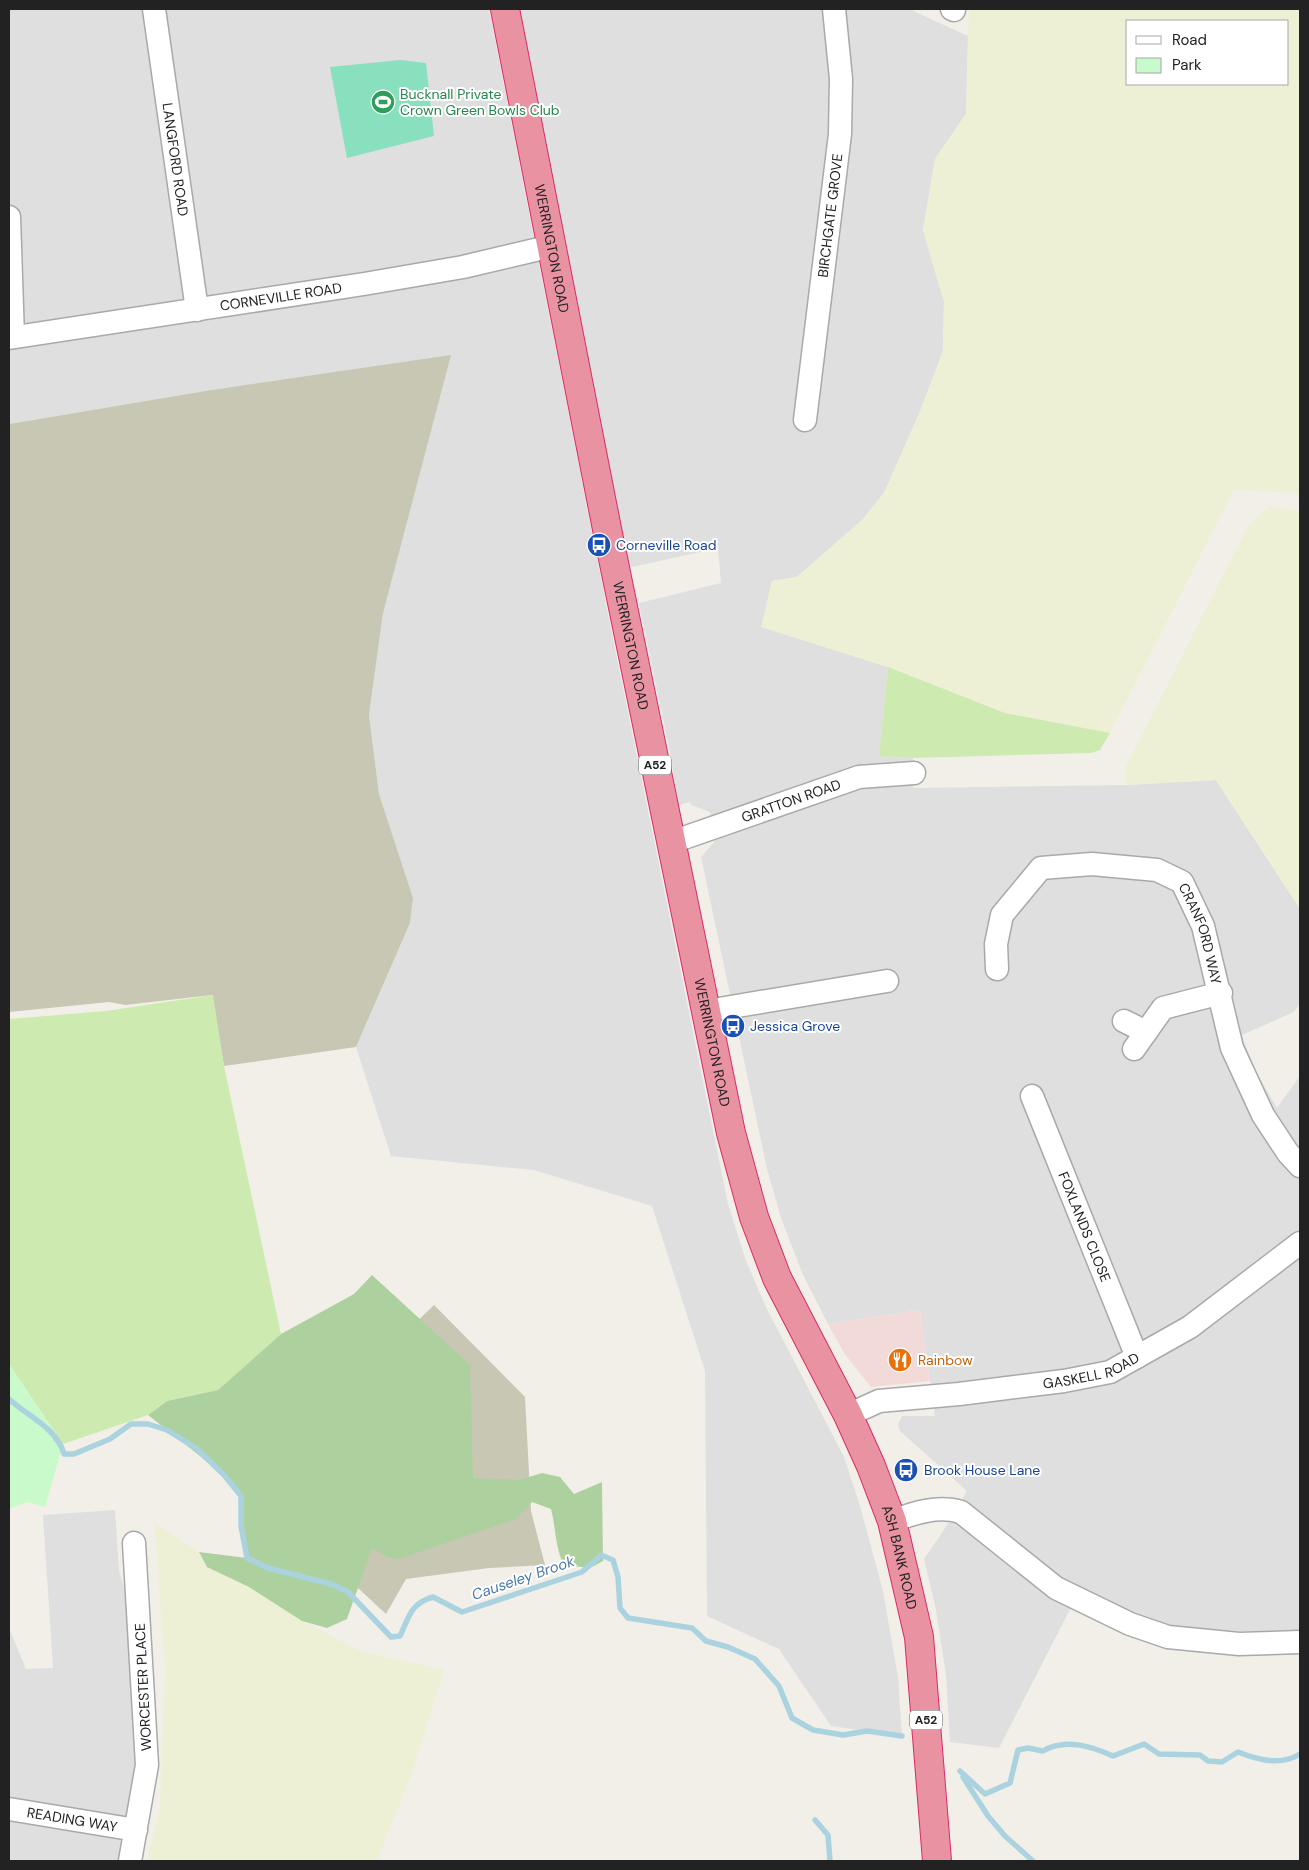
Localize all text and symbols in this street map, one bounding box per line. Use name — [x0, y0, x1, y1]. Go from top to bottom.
legend — [1126, 20, 1289, 85]
text: Road — [1172, 30, 1207, 50]
text: Park — [1172, 55, 1202, 75]
place label: Bucknall Private Crown Green Bowls Club — [400, 85, 560, 119]
sports icon: Bucknall Private Crown Green Bowls Club — [370, 89, 396, 115]
street label: LANGFORD ROAD — [158, 102, 192, 217]
street label: BIRCHGATE GROVE — [814, 152, 847, 279]
street label: WERRINGTON ROAD — [531, 183, 573, 314]
street label: CORNEVILLE ROAD — [219, 278, 343, 315]
bus stop icon: Corneville Road — [586, 532, 612, 558]
place label: Corneville Road — [616, 536, 716, 554]
street label: WERRINGTON ROAD — [609, 580, 653, 712]
road number: A52 — [639, 756, 671, 774]
street label: GRATTON ROAD — [739, 775, 843, 826]
street label: CRANFORD WAY — [1175, 880, 1226, 986]
street label: WERRINGTON ROAD — [690, 977, 734, 1108]
bus stop icon: Jessica Grove — [720, 1013, 746, 1039]
place label: Jessica Grove — [750, 1017, 840, 1035]
street label: FOXLANDS CLOSE — [1054, 1169, 1115, 1285]
restaurant icon: Rainbow — [887, 1347, 913, 1373]
street label: GASKELL ROAD — [1042, 1348, 1142, 1393]
place label: Rainbow — [918, 1351, 973, 1369]
bus stop icon: Brook House Lane — [893, 1457, 919, 1483]
place label: Brook House Lane — [924, 1461, 1040, 1479]
street label: ASH BANK ROAD — [878, 1502, 921, 1611]
water label: Causeley Brook — [469, 1551, 577, 1605]
street label: WORCESTER PLACE — [131, 1622, 155, 1751]
road number: A52 — [910, 1710, 942, 1730]
street label: READING WAY — [26, 1803, 119, 1836]

